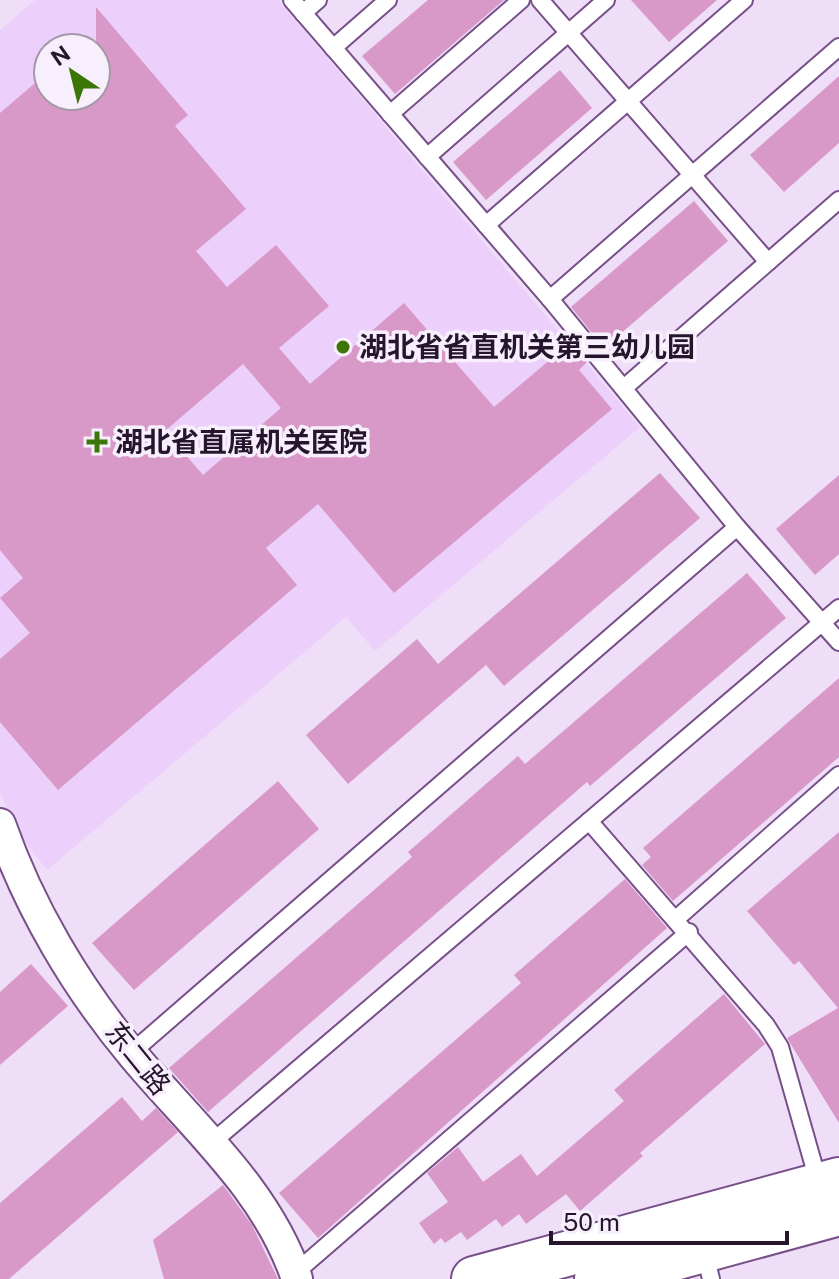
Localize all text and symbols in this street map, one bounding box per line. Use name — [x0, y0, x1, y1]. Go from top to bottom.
north arrow — [32, 32, 112, 112]
text: N — [46, 40, 75, 71]
place label: 湖北省省直机关第三幼儿园 — [359, 330, 695, 363]
marker: 湖北省省直机关第三幼儿园 — [334, 338, 352, 356]
place label: 湖北省直属机关医院 — [115, 425, 367, 458]
marker: 湖北省直属机关医院 — [86, 431, 108, 453]
street label: 东二路 — [99, 1015, 178, 1101]
scale bar — [551, 1195, 787, 1245]
text: 50 m — [563, 1208, 620, 1236]

